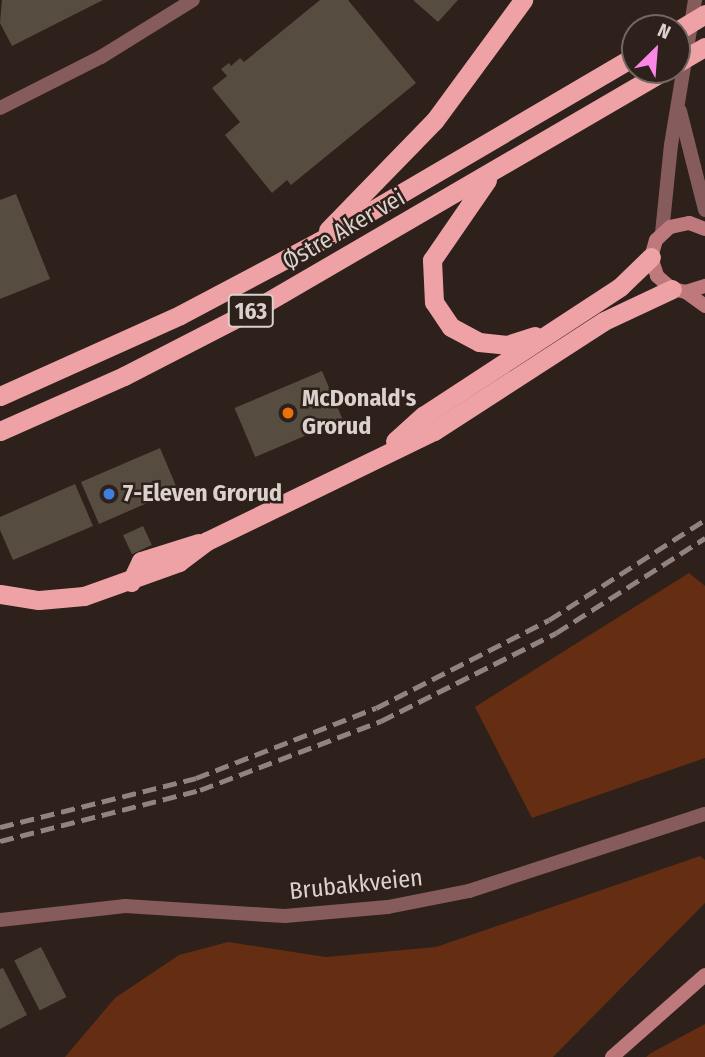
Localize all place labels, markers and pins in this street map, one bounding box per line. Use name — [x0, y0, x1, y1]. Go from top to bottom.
place label: McDonald's Grorud — [302, 385, 416, 441]
marker: McDonald's Grorud — [280, 405, 296, 421]
place label: 7-Eleven Grorud — [123, 480, 282, 508]
marker: 7-Eleven Grorud — [101, 486, 117, 502]

